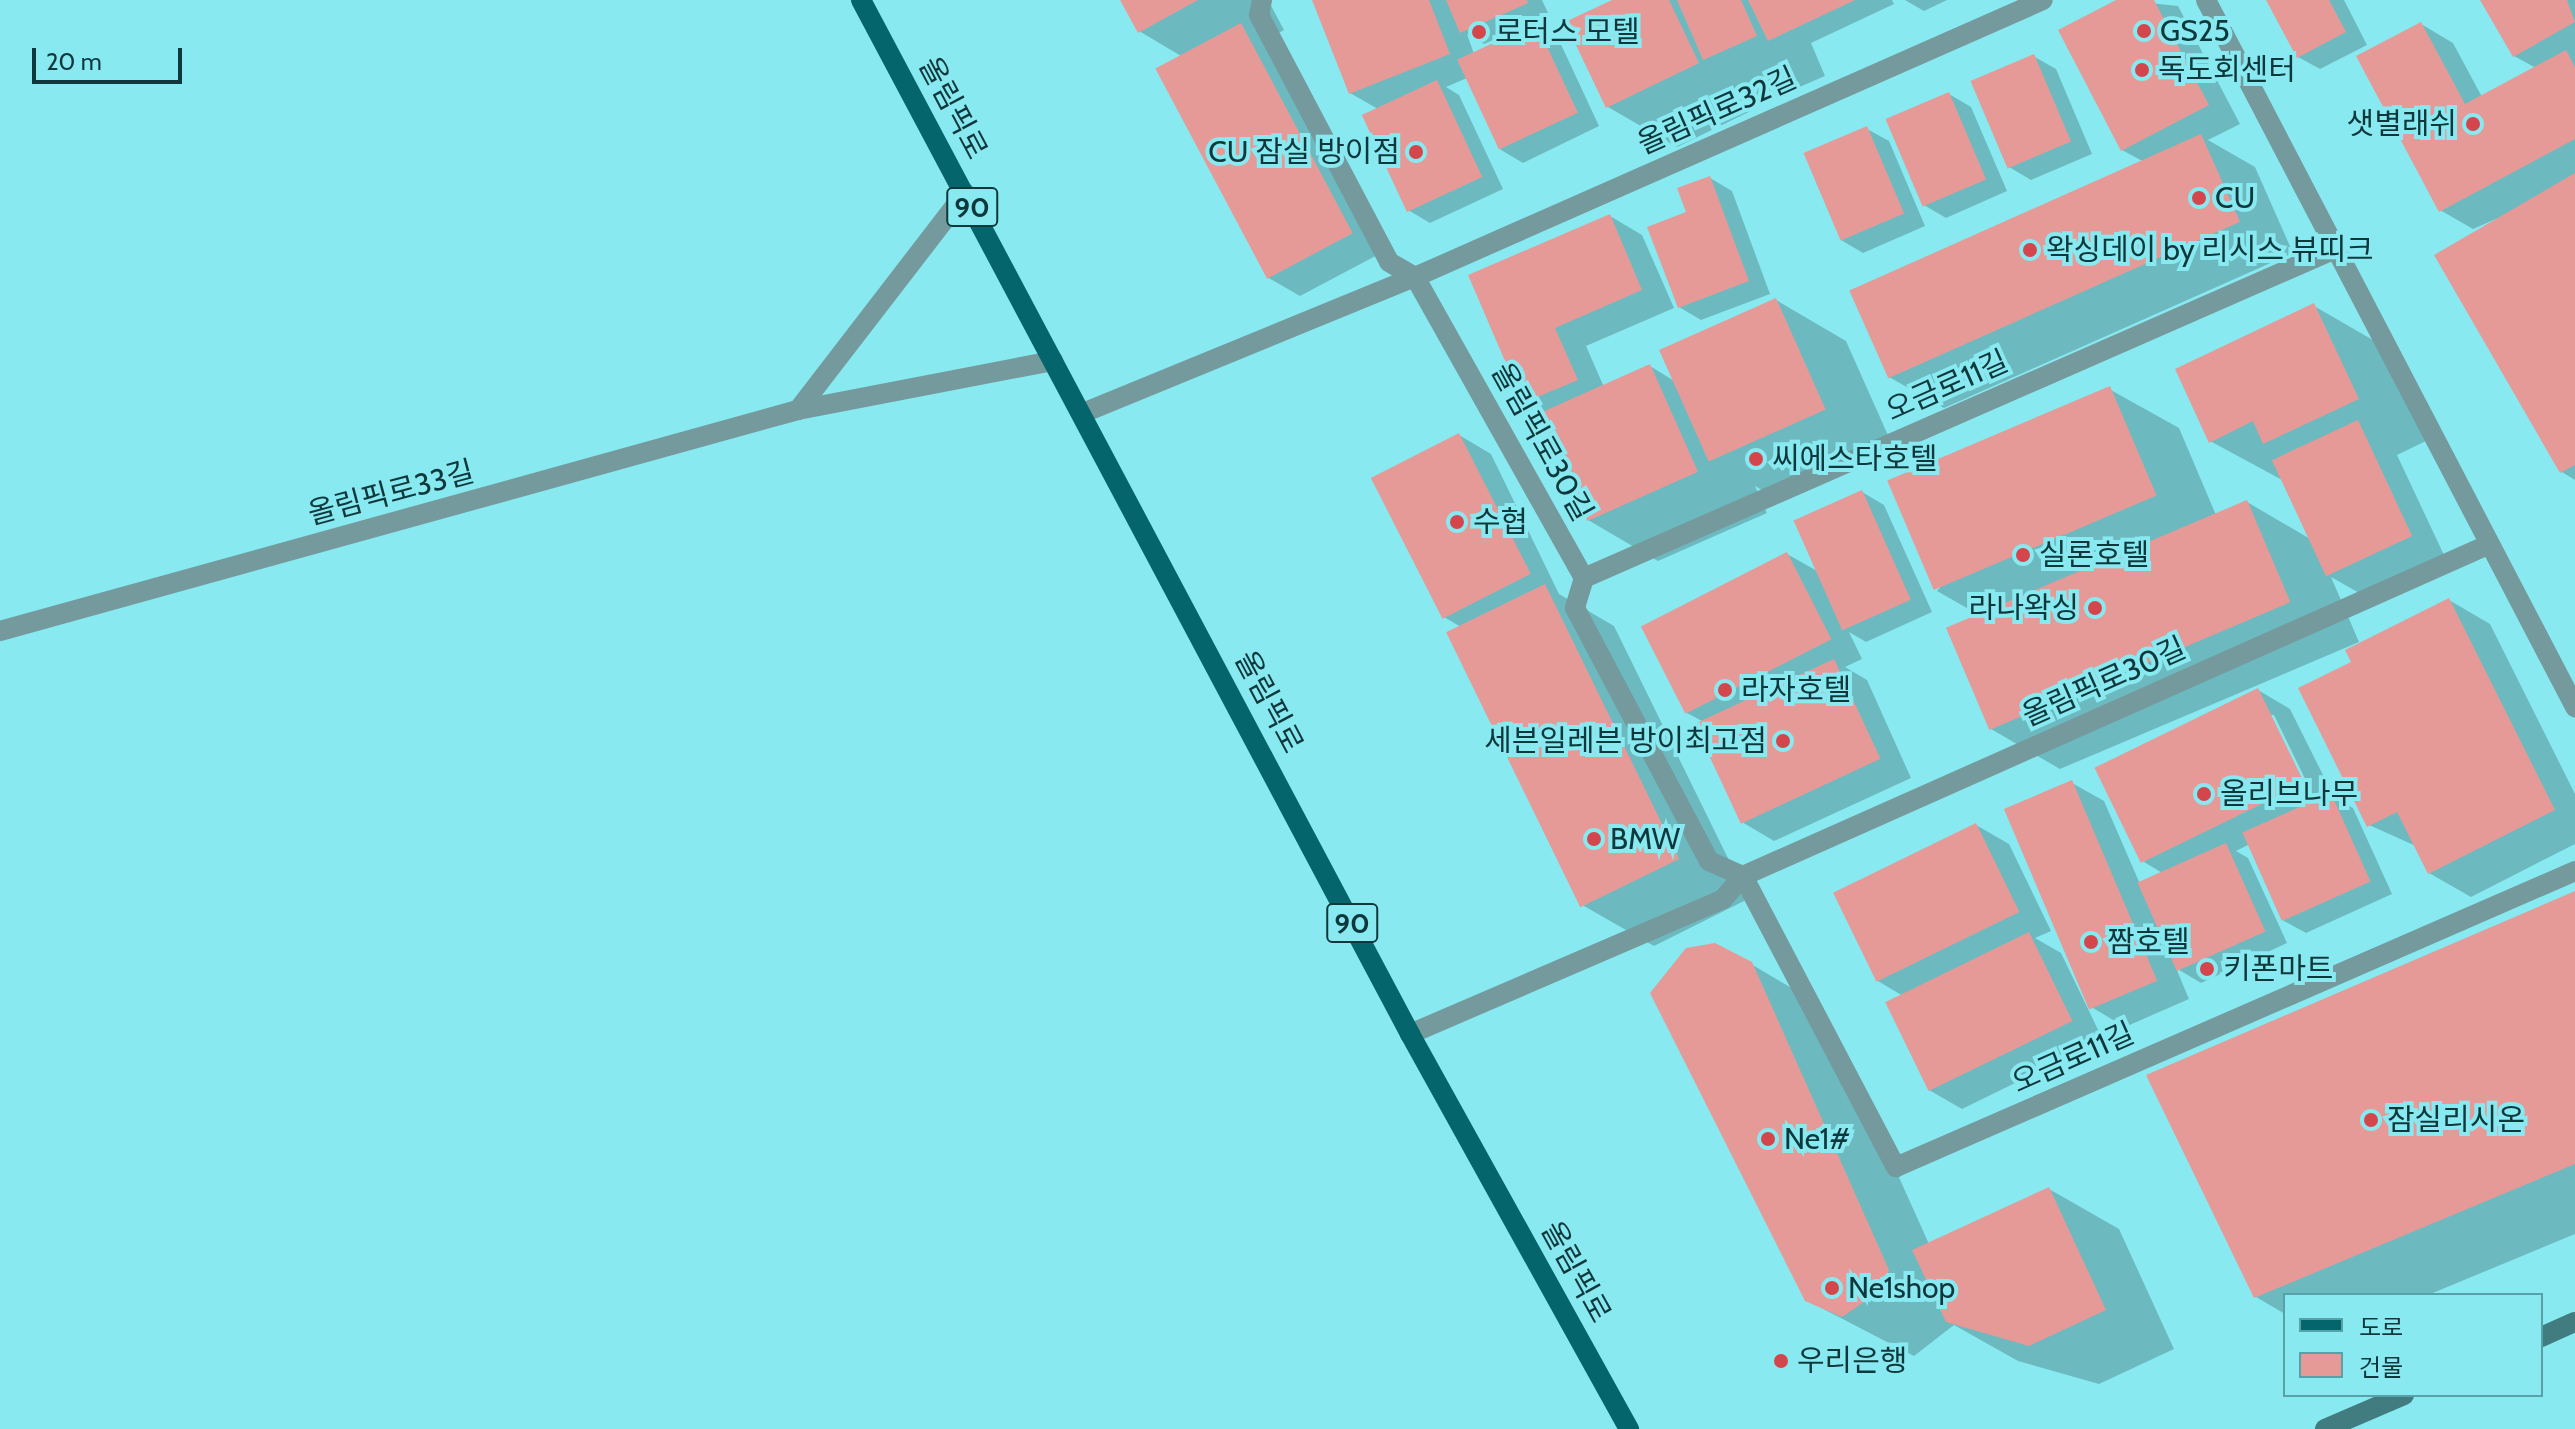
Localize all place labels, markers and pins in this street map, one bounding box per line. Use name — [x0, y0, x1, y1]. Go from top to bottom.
place label: GS25 — [2160, 13, 2230, 49]
place label: 로터스 모텔 — [1495, 14, 1640, 50]
marker: GS25 — [2135, 22, 2153, 40]
marker: 로터스 모텔 — [1470, 23, 1488, 41]
place label: 독도회센터 — [2158, 52, 2296, 88]
marker: 독도회센터 — [2133, 61, 2151, 79]
place label: 샛별래쉬 — [2347, 106, 2457, 142]
marker: 샛별래쉬 — [2464, 115, 2482, 133]
place label: CU 잠실 방이점 — [1208, 134, 1400, 170]
marker: CU 잠실 방이점 — [1407, 143, 1425, 161]
place label: CU — [2215, 180, 2255, 216]
marker: CU — [2190, 189, 2208, 207]
place label: 왁싱데이 by 리시스 뷰띠크 — [2046, 232, 2374, 268]
marker: 왁싱데이 by 리시스 뷰띠크 — [2021, 241, 2039, 259]
place label: 씨에스타호텔 — [1772, 441, 1938, 477]
marker: 씨에스타호텔 — [1747, 450, 1765, 468]
place label: 수협 — [1473, 504, 1528, 540]
marker: 수협 — [1448, 513, 1466, 531]
place label: 실론호텔 — [2039, 537, 2149, 573]
marker: 실론호텔 — [2014, 546, 2032, 564]
place label: 라나왁싱 — [1969, 590, 2079, 626]
marker: 라나왁싱 — [2086, 599, 2104, 617]
place label: 라자호텔 — [1741, 672, 1851, 708]
marker: 라자호텔 — [1716, 681, 1734, 699]
place label: 세븐일레븐 방이최고점 — [1484, 723, 1767, 759]
marker: 세븐일레븐 방이최고점 — [1774, 732, 1792, 750]
place label: 올리브나무 — [2220, 776, 2358, 812]
marker: 올리브나무 — [2195, 785, 2213, 803]
place label: BMW — [1610, 821, 1680, 857]
marker: BMW — [1585, 830, 1603, 848]
place label: 짬호텔 — [2107, 924, 2190, 960]
marker: 짬호텔 — [2082, 933, 2100, 951]
place label: 키폰마트 — [2223, 951, 2333, 987]
marker: 키폰마트 — [2198, 960, 2216, 978]
place label: 잠실리시온 — [2387, 1102, 2525, 1138]
marker: 잠실리시온 — [2362, 1111, 2380, 1129]
place label: Ne1# — [1784, 1121, 1850, 1157]
marker: Ne1# — [1759, 1130, 1777, 1148]
place label: Ne1shop — [1848, 1270, 1955, 1306]
marker: Ne1shop — [1823, 1279, 1841, 1297]
place label: 우리은행 — [1797, 1343, 1907, 1379]
marker: 우리은행 — [1772, 1352, 1790, 1370]

